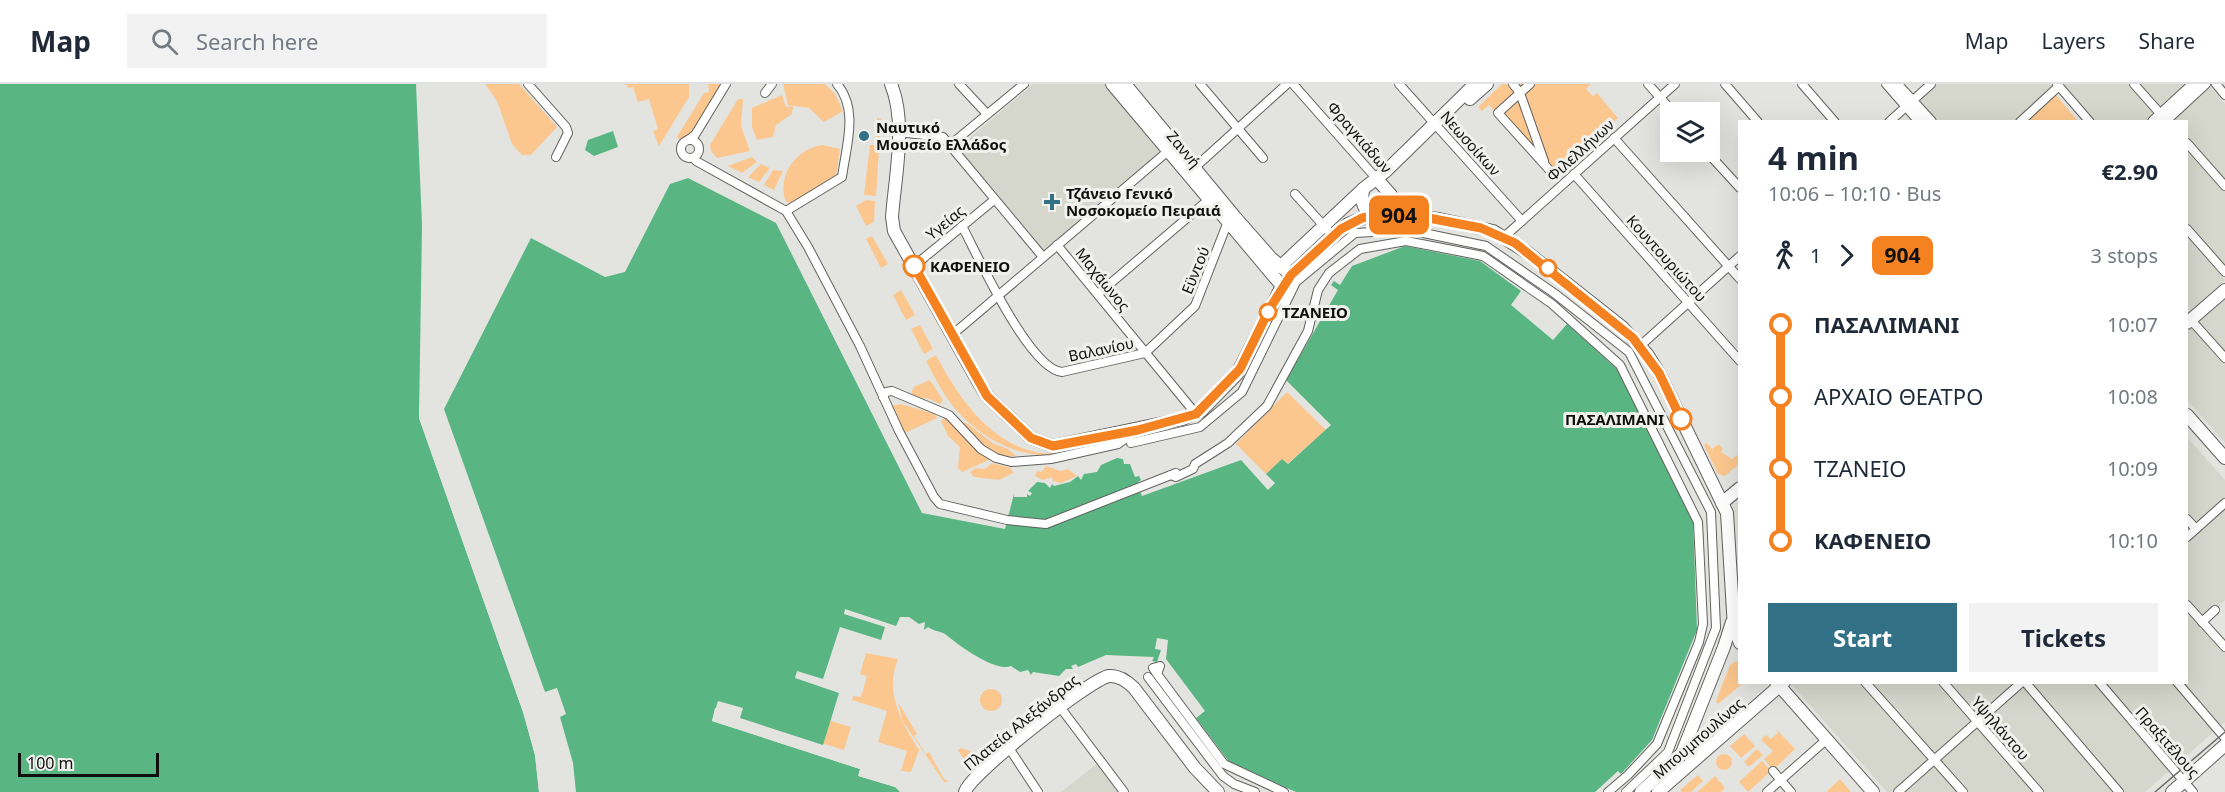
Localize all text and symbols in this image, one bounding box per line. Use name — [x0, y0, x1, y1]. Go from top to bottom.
search box — [127, 14, 547, 68]
text: Map — [30, 22, 91, 60]
icon: search — [148, 25, 181, 58]
text: Search here — [196, 26, 318, 56]
text: Map — [1965, 27, 2009, 55]
text: Layers — [2042, 27, 2106, 55]
text: Share — [2139, 27, 2195, 55]
street label: Φραγκιάδων — [1323, 97, 1397, 177]
map controls — [1660, 102, 1720, 162]
button: layers — [1660, 102, 1720, 162]
street label: Νεωσοίκων — [1437, 106, 1506, 180]
street label: Φιλελλήνων — [1542, 114, 1618, 186]
place label: Ναυτικό Μουσείο Ελλάδος — [876, 117, 1007, 154]
street label: Ζαννή — [1163, 126, 1205, 172]
marker: Ναυτικό Μουσείο Ελλάδος — [857, 129, 871, 143]
text: 4 min — [1768, 135, 1859, 180]
text: €2.90 — [2101, 156, 2158, 186]
text: 10:06 – 10:10 · Bus — [1768, 180, 1941, 207]
place label: Τζάνειο Γενικό Νοσοκομείο Πειραιά — [1066, 183, 1221, 220]
marker: Τζάνειο Γενικό Νοσοκομείο Πειραιά — [1043, 193, 1061, 211]
line badge: 904 — [1364, 196, 1434, 234]
street label: Υγείας — [921, 200, 969, 244]
text: 904 — [1381, 201, 1417, 229]
street label: Κουντουριώτου — [1623, 210, 1711, 306]
icon: walk — [1768, 239, 1801, 272]
icon: forward — [1830, 239, 1863, 272]
text: 904 — [1884, 241, 1921, 269]
text: 1 — [1810, 242, 1821, 269]
text: 3 stops — [2091, 242, 2158, 269]
street label: Μαχάωνος — [1071, 243, 1135, 315]
street label: Εϋντού — [1176, 243, 1214, 297]
marker: ΚΑΦΕΝΕΙΟ — [903, 255, 925, 277]
place label: ΚΑΦΕΝΕΙΟ — [930, 256, 1010, 276]
unlabelled marker — [1539, 259, 1557, 277]
place label: ΤΖΑΝΕΙΟ — [1282, 302, 1348, 322]
marker: ΤΖΑΝΕΙΟ — [1259, 303, 1277, 321]
text: ΠΑΣΑΛΙΜΑΝΙ — [1814, 309, 1959, 339]
text: 10:07 — [2107, 311, 2158, 338]
street label: Βαλανίου — [1066, 332, 1136, 366]
text: ΑΡΧΑΙΟ ΘΕΑΤΡΟ — [1814, 381, 1983, 411]
text: 10:08 — [2107, 383, 2158, 410]
marker: ΠΑΣΑΛΙΜΑΝΙ — [1670, 408, 1692, 430]
place label: ΠΑΣΑΛΙΜΑΝΙ — [1565, 409, 1664, 429]
text: ΤΖΑΝΕΙΟ — [1814, 453, 1906, 483]
text: 10:09 — [2107, 455, 2158, 482]
text: ΚΑΦΕΝΕΙΟ — [1814, 525, 1932, 555]
text: 10:10 — [2107, 527, 2158, 554]
button: Start — [1768, 603, 1957, 672]
button: Tickets — [1969, 603, 2158, 672]
street label: Πλατεία Αλεξάνδρας — [959, 669, 1083, 775]
street label: Υψηλάντου — [1968, 692, 2034, 764]
street label: Μπουμπουλίνας — [1648, 693, 1748, 783]
street label: Πραξιτέλους — [2132, 702, 2204, 782]
scale bar — [18, 750, 159, 778]
text: 100 m — [27, 752, 74, 774]

